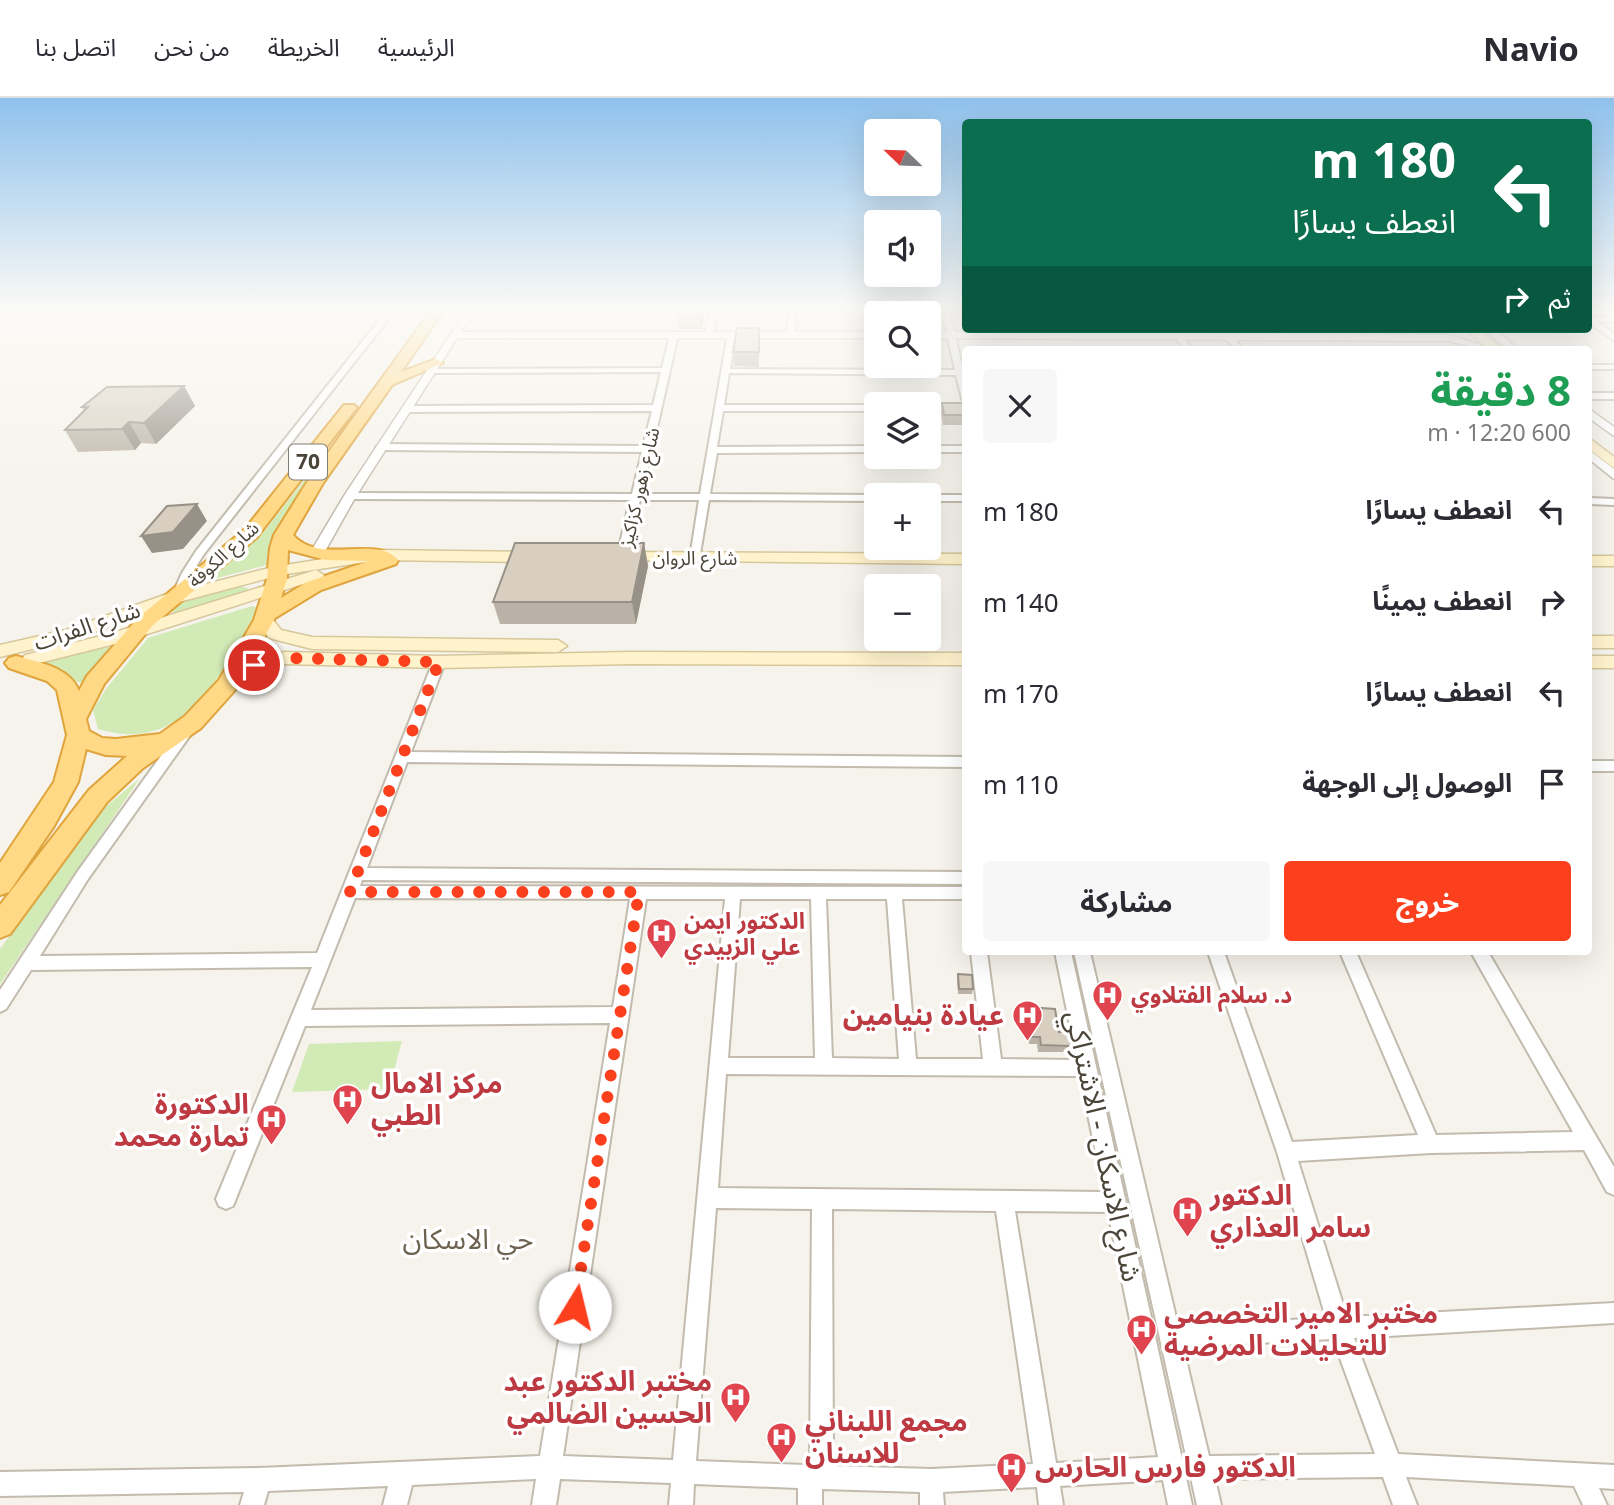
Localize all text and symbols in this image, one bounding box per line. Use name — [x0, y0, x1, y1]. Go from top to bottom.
text: Navio — [1483, 26, 1579, 71]
text: اتصل بنا — [35, 30, 116, 63]
text: من نحن — [154, 30, 230, 63]
text: الخريطة — [268, 30, 340, 63]
text: الرئيسية — [378, 30, 455, 63]
north arrow — [864, 119, 942, 196]
map controls — [864, 119, 941, 651]
text: 180 m — [1311, 126, 1456, 192]
icon: left — [1480, 147, 1571, 238]
text: انعطف يسارًا — [1292, 199, 1456, 242]
button: sound — [864, 210, 941, 287]
icon: right — [1497, 280, 1535, 318]
text: ثم — [1549, 280, 1571, 316]
button: search — [864, 301, 941, 378]
text: 8 دقيقة — [1430, 361, 1571, 418]
button: close — [983, 369, 1057, 443]
button: layers — [864, 392, 941, 469]
text: 600 m · 12:20 — [1427, 416, 1571, 448]
street label: شارع زهور كزاكيز — [612, 425, 666, 550]
road number: 70 — [289, 444, 327, 480]
button: + — [864, 483, 941, 560]
text: انعطف يسارًا — [1366, 491, 1512, 527]
icon: left — [1533, 492, 1571, 530]
text: 180 m — [983, 493, 1059, 529]
street label: شارع الكوفة — [182, 515, 265, 594]
street label: شارع الروان — [653, 545, 738, 572]
button: − — [864, 574, 941, 651]
text: انعطف يمينًا — [1372, 582, 1512, 618]
icon: right — [1533, 583, 1571, 621]
text: 140 m — [983, 584, 1059, 620]
street label: شارع الفرات — [29, 593, 145, 659]
pin — [224, 635, 284, 695]
icon: arrive — [235, 646, 273, 684]
text: انعطف يسارًا — [1366, 673, 1512, 709]
icon: left — [1533, 674, 1571, 712]
text: 170 m — [983, 675, 1059, 711]
text: الوصول إلى الوجهة — [1302, 764, 1512, 800]
icon: arrive — [1533, 765, 1571, 803]
text: 110 m — [983, 766, 1059, 802]
button: مشاركة — [983, 861, 1270, 941]
button: خروج — [1284, 861, 1571, 941]
place label: الدكتور ايمن علي الزبيدي — [684, 904, 805, 965]
hospital icon: الدكتور ايمن علي الزبيدي — [644, 917, 678, 961]
hospital icon: د. سلام الفتلاوي — [1091, 978, 1125, 1022]
place label: د. سلام الفتلاوي — [1131, 978, 1292, 1013]
place label: عيادة بنيامين — [843, 995, 1004, 1033]
hospital icon: عيادة بنيامين — [1010, 998, 1044, 1042]
street label: شارع الاسكان - الاشتراكي — [1054, 1007, 1152, 1286]
place label: مركز الامال الطبي — [371, 1063, 503, 1137]
hospital icon: مركز الامال الطبي — [331, 1082, 365, 1126]
place label: الدكتورة تمارة محمد — [114, 1084, 249, 1154]
hospital icon: الدكتورة تمارة محمد — [255, 1103, 289, 1147]
place label: الدكتور سامر العذاري — [1209, 1175, 1371, 1249]
hospital icon: الدكتور سامر العذاري — [1170, 1194, 1204, 1238]
district label: حي الاسكان — [403, 1219, 533, 1260]
position arrow — [538, 1270, 612, 1344]
place label: مختبر الامير التخصصي للتحليلات المرضية — [1164, 1293, 1438, 1363]
hospital icon: مختبر الامير التخصصي للتحليلات المرضية — [1124, 1312, 1158, 1356]
place label: مختبر الدكتور عبد الحسين الضالمي — [503, 1361, 712, 1435]
hospital icon: مختبر الدكتور عبد الحسين الضالمي — [718, 1380, 752, 1424]
place label: مجمع اللبناني للاسنان — [805, 1401, 968, 1471]
hospital icon: مجمع اللبناني للاسنان — [765, 1420, 799, 1464]
place label: الدكتور فارس الحارس — [1035, 1447, 1296, 1485]
hospital icon: الدكتور فارس الحارس — [995, 1450, 1029, 1494]

